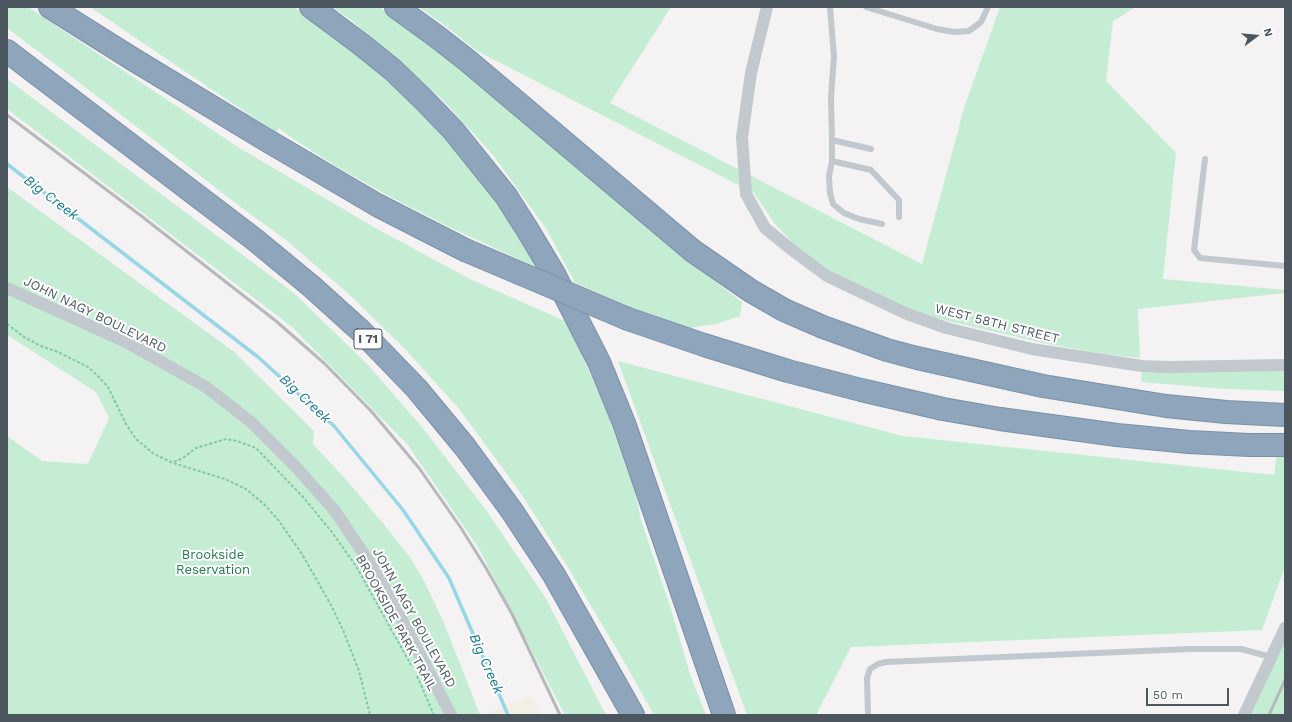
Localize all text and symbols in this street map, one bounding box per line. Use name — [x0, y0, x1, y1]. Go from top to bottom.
north arrow — [1236, 16, 1276, 56]
text: N — [1261, 27, 1275, 38]
water label: Big Creek — [20, 172, 82, 224]
street label: JOHN NAGY BOULEVARD — [21, 274, 169, 356]
street label: WEST 58TH STREET — [933, 301, 1061, 347]
road number: I 71 — [354, 329, 382, 349]
water label: Big Creek — [276, 371, 334, 427]
street label: JOHN NAGY BOULEVARD — [369, 545, 459, 691]
park label: Brookside Reservation — [176, 547, 250, 578]
street label: BROOKSIDE PARK TRAIL — [352, 552, 440, 694]
water label: Big Creek — [465, 631, 507, 697]
scale bar — [1148, 680, 1231, 706]
text: 50 m — [1153, 688, 1183, 702]

